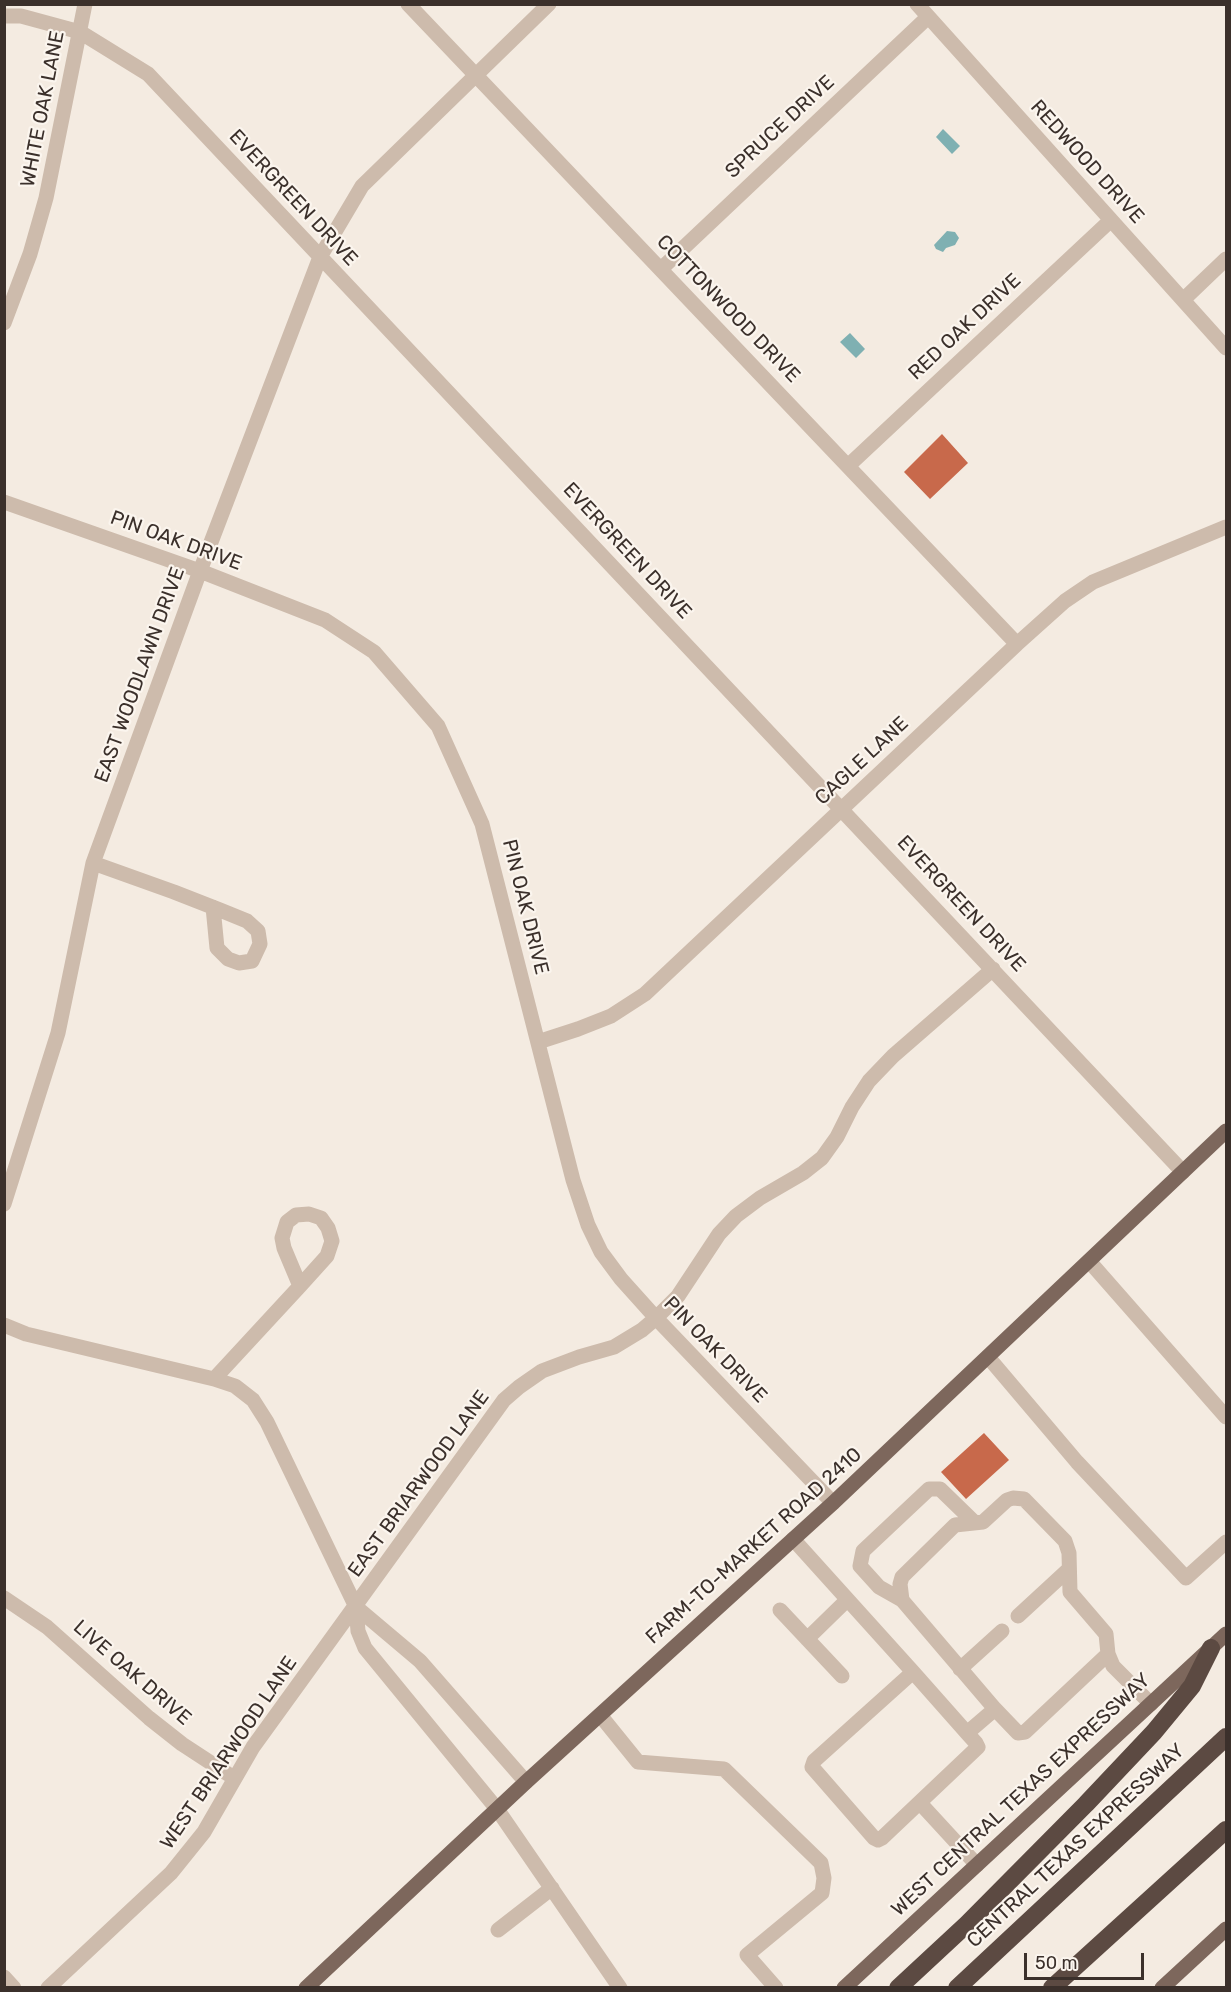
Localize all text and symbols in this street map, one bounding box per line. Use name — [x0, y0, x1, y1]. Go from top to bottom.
street label: WHITE OAK LANE — [16, 29, 70, 189]
street label: SPRUCE DRIVE — [721, 70, 839, 184]
street label: REDWOOD DRIVE — [1025, 95, 1149, 229]
street label: EVERGREEN DRIVE — [224, 125, 362, 271]
street label: COTTONWOOD DRIVE — [651, 230, 805, 388]
street label: RED OAK DRIVE — [904, 269, 1026, 385]
street label: EVERGREEN DRIVE — [558, 478, 696, 624]
street label: PIN OAK DRIVE — [107, 506, 245, 576]
street label: EAST WOODLAWN DRIVE — [90, 564, 190, 786]
street label: CAGLE LANE — [810, 712, 914, 810]
street label: EVERGREEN DRIVE — [892, 831, 1030, 977]
street label: PIN OAK DRIVE — [497, 837, 553, 977]
street label: PIN OAK DRIVE — [658, 1292, 772, 1408]
street label: EAST BRIARWOOD LANE — [343, 1386, 495, 1582]
street label: FARM-TO-MARKET ROAD 2410 — [641, 1443, 867, 1649]
street label: LIVE OAK DRIVE — [68, 1615, 196, 1731]
street label: WEST BRIARWOOD LANE — [155, 1652, 303, 1854]
street label: WEST CENTRAL TEXAS EXPRESSWAY — [887, 1668, 1155, 1922]
street label: CENTRAL TEXAS EXPRESSWAY — [962, 1739, 1190, 1953]
scale bar — [1027, 1941, 1147, 1979]
text: 50 m — [1035, 1952, 1078, 1974]

